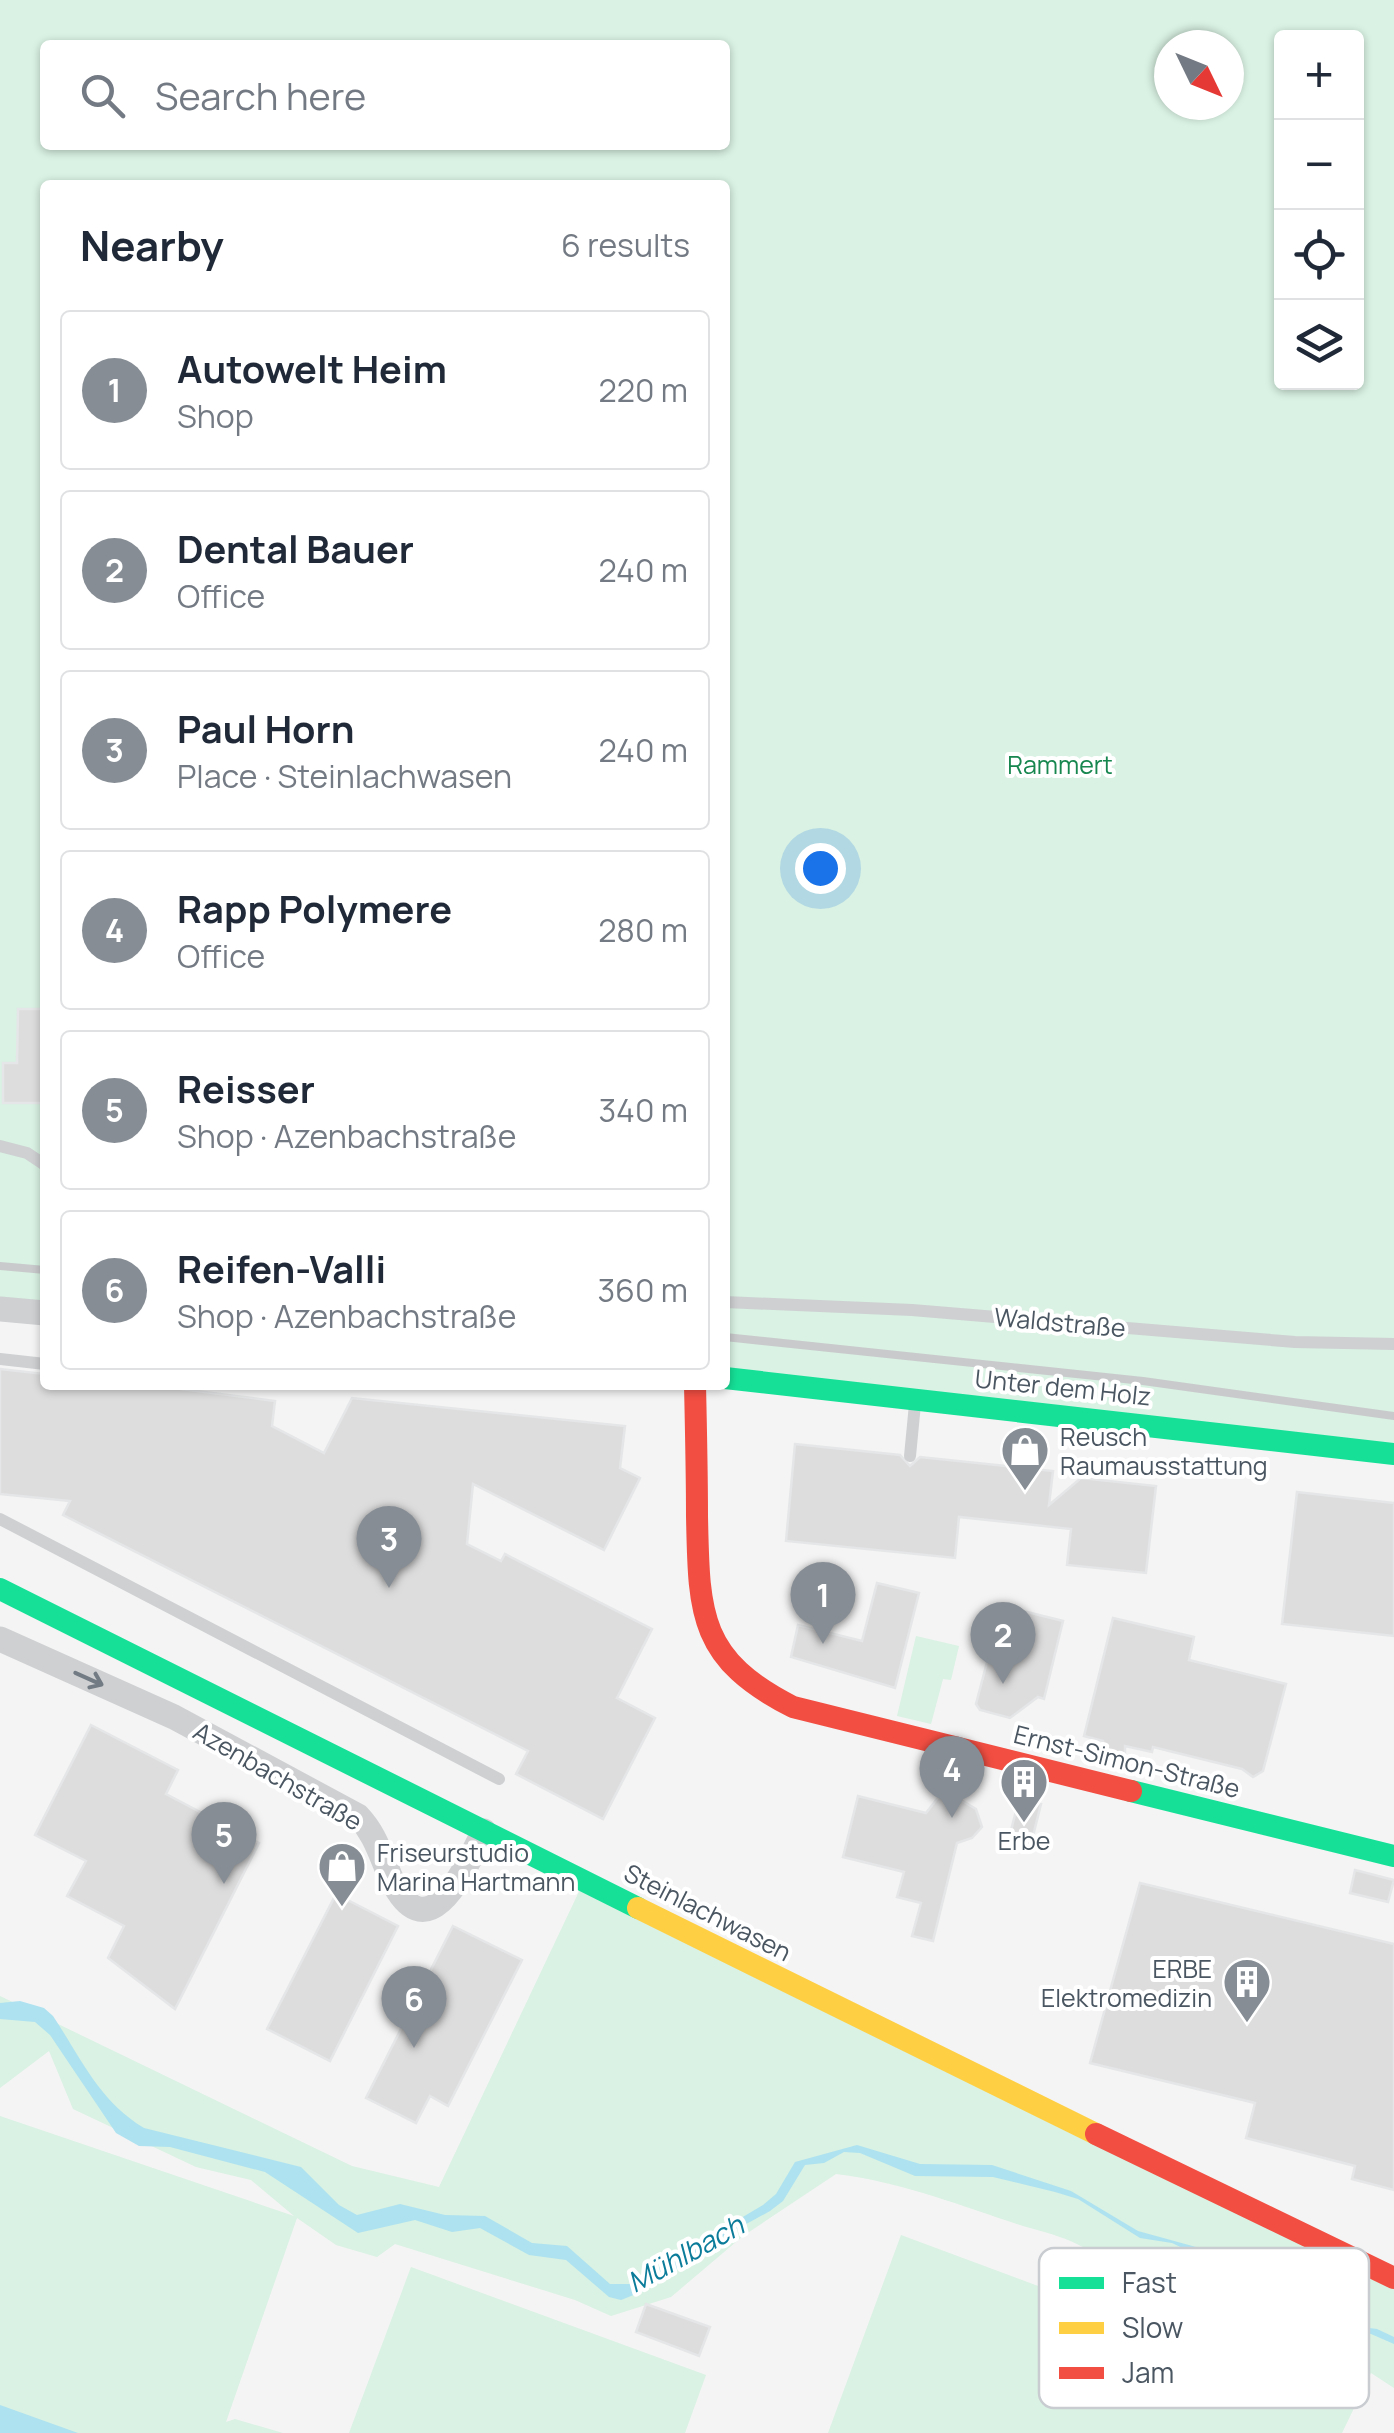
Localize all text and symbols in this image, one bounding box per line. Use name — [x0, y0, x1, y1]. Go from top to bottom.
north arrow — [1154, 30, 1244, 120]
map controls — [1274, 30, 1364, 390]
button: + — [1274, 30, 1364, 120]
search box — [40, 40, 730, 150]
icon: search — [75, 68, 130, 123]
text: Search here — [155, 69, 366, 121]
button: − — [1274, 120, 1364, 210]
button: locate — [1274, 210, 1364, 300]
text: Nearby — [80, 216, 224, 274]
text: 6 results — [561, 223, 690, 267]
button: layers — [1274, 300, 1364, 390]
text: Autowelt Heim — [177, 342, 447, 394]
text: 1 — [107, 368, 122, 412]
text: 220 m — [598, 368, 688, 412]
text: Shop — [177, 394, 254, 438]
text: Dental Bauer — [177, 522, 414, 574]
text: 2 — [105, 548, 124, 592]
text: 240 m — [598, 548, 688, 592]
text: Office — [177, 574, 265, 618]
text: Paul Horn — [177, 702, 355, 754]
text: 3 — [105, 728, 124, 772]
text: 240 m — [598, 728, 688, 772]
park label: Rammert — [1007, 747, 1113, 782]
text: Place · Steinlachwasen — [177, 754, 512, 798]
your location — [795, 843, 846, 894]
text: Rapp Polymere — [177, 882, 452, 934]
text: 4 — [105, 908, 124, 952]
text: 280 m — [598, 908, 688, 952]
text: Office — [177, 934, 265, 978]
text: Reisser — [177, 1062, 315, 1114]
text: 5 — [105, 1088, 124, 1132]
text: 340 m — [598, 1088, 688, 1132]
text: Shop · Azenbachstraße — [177, 1114, 516, 1158]
text: Reifen-Valli — [177, 1242, 386, 1294]
text: 6 — [105, 1268, 124, 1312]
text: 360 m — [597, 1268, 688, 1312]
text: Shop · Azenbachstraße — [177, 1294, 516, 1338]
street label: Waldstraße — [993, 1299, 1127, 1345]
street label: Unter dem Holz — [973, 1360, 1153, 1414]
place label: Reusch Raumausstattung — [1060, 1419, 1268, 1483]
shop icon: Reusch Raumausstattung — [999, 1424, 1051, 1492]
pin: 3 — [356, 1506, 422, 1588]
pin: 1 — [790, 1562, 856, 1644]
pin: 2 — [970, 1602, 1036, 1684]
one-way arrow — [73, 1670, 103, 1689]
street label: Azenbachstraße — [187, 1713, 369, 1839]
street label: Ernst-Simon-Straße — [1010, 1716, 1244, 1806]
pin: 4 — [920, 1736, 984, 1818]
building icon: Erbe — [998, 1756, 1050, 1824]
pin: 5 — [192, 1802, 256, 1884]
place label: Erbe — [998, 1823, 1050, 1858]
place label: Friseurstudio Marina Hartmann — [377, 1835, 575, 1899]
shop icon: Friseurstudio Marina Hartmann — [316, 1840, 368, 1908]
street label: Steinlachwasen — [618, 1855, 798, 1969]
place label: ERBE Elektromedizin — [1041, 1951, 1212, 2015]
building icon: ERBE Elektromedizin — [1221, 1956, 1273, 2024]
pin: 6 — [382, 1966, 446, 2048]
water label: Mühlbach — [620, 2205, 751, 2301]
legend — [1039, 2248, 1369, 2408]
text: Fast — [1122, 2263, 1177, 2301]
text: Slow — [1122, 2308, 1183, 2346]
text: Jam — [1122, 2353, 1174, 2391]

